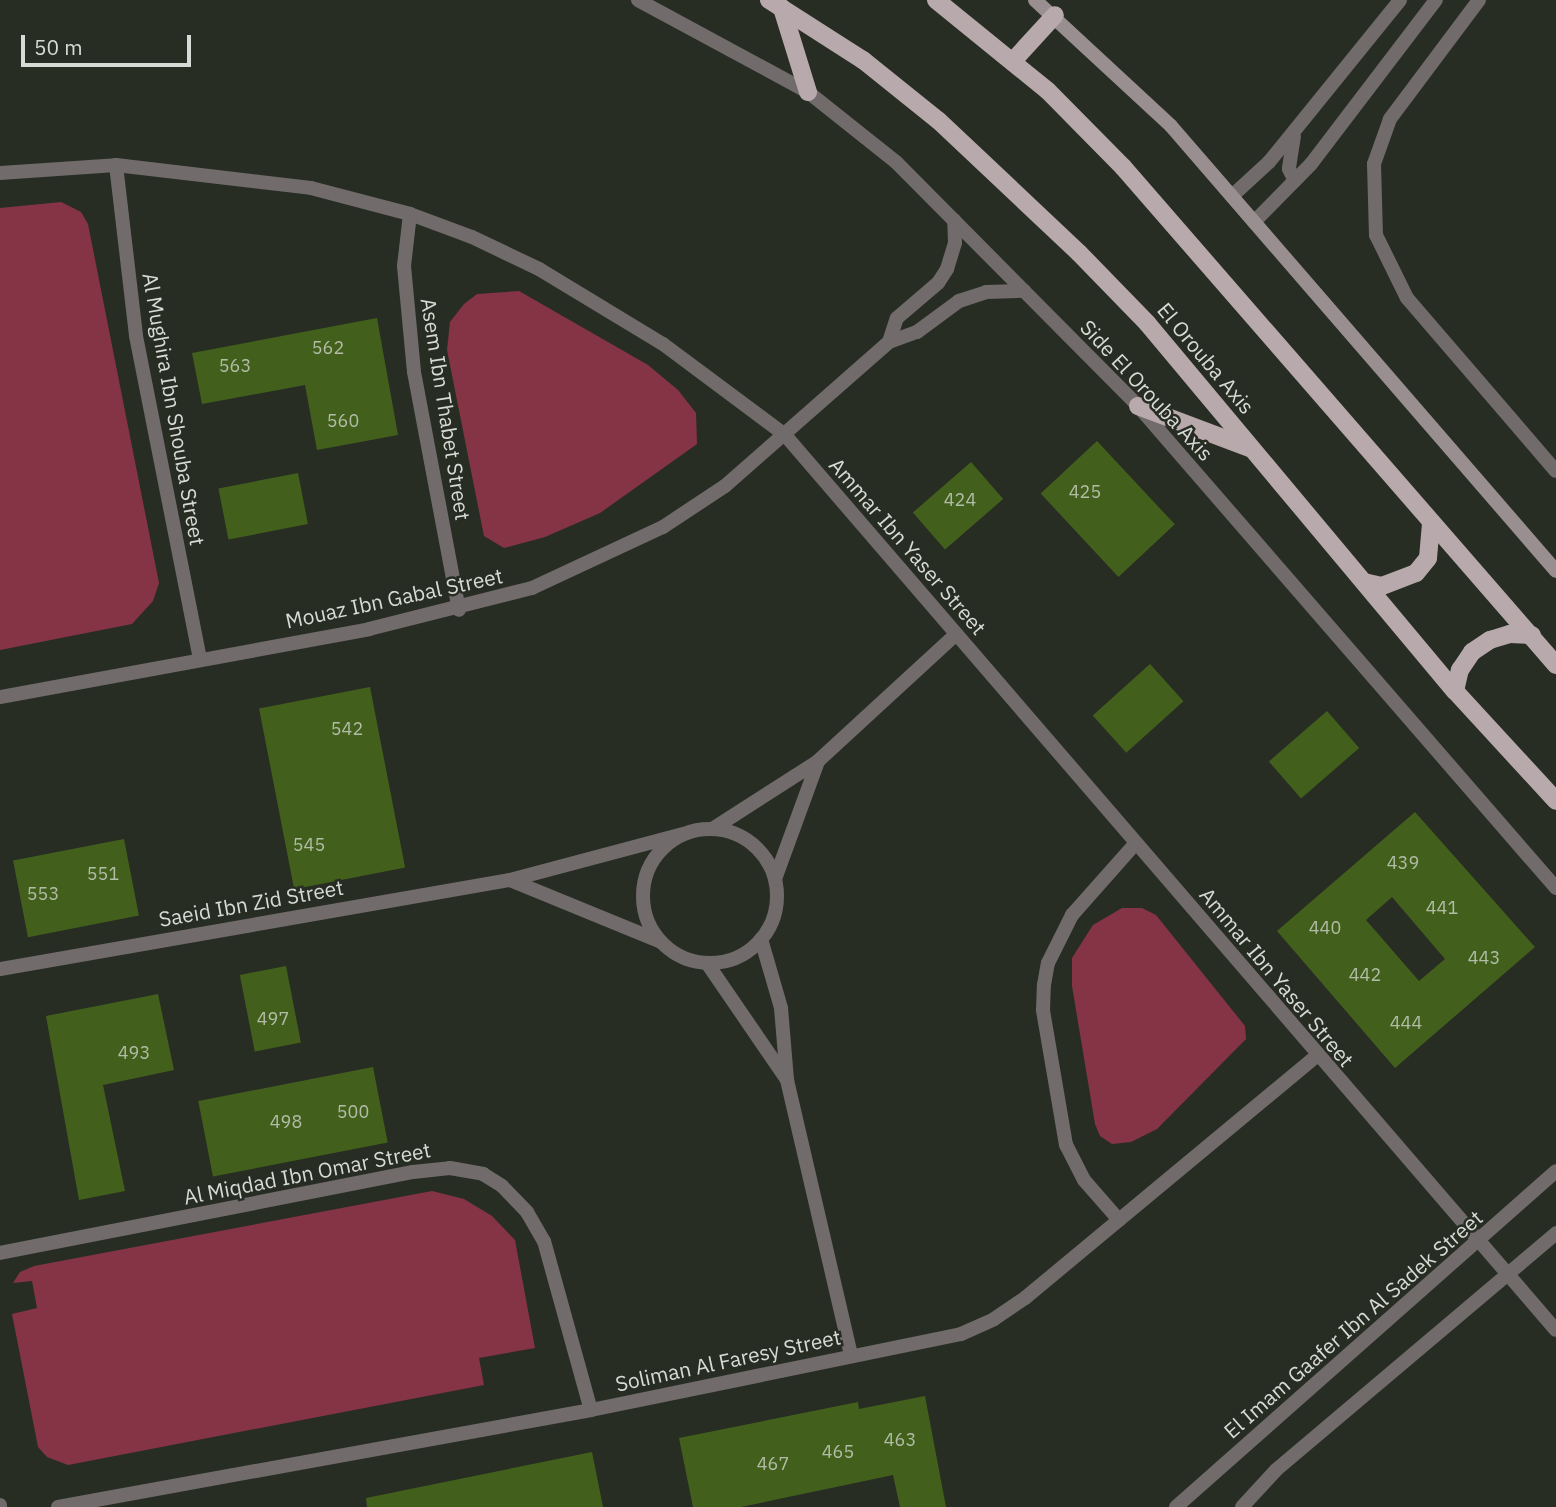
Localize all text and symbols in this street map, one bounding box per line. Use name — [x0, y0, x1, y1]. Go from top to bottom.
scale bar — [24, 21, 194, 65]
text: 50 m — [34, 33, 83, 61]
street label: Al Mughira Ibn Shouba Street — [138, 271, 210, 547]
street label: Asem Ibn Thabet Street — [416, 296, 476, 522]
street label: El Orouba Axis — [1152, 297, 1260, 419]
street label: Side El Orouba Axis — [1075, 314, 1219, 466]
house number: 562 — [312, 337, 344, 359]
house number: 563 — [219, 355, 251, 377]
house number: 560 — [327, 410, 359, 432]
street label: Ammar Ibn Yaser Street — [824, 452, 992, 640]
house number: 425 — [1069, 481, 1101, 503]
house number: 424 — [944, 489, 976, 511]
street label: Mouaz Ibn Gabal Street — [283, 563, 505, 633]
house number: 542 — [331, 718, 363, 740]
house number: 545 — [293, 834, 325, 856]
house number: 439 — [1387, 852, 1419, 874]
house number: 551 — [87, 863, 119, 885]
street label: Saeid Ibn Zid Street — [157, 874, 345, 932]
street label: Ammar Ibn Yaser Street — [1195, 882, 1359, 1072]
house number: 553 — [27, 883, 59, 905]
house number: 441 — [1426, 897, 1458, 919]
house number: 440 — [1309, 917, 1341, 939]
house number: 443 — [1468, 947, 1500, 969]
house number: 442 — [1349, 964, 1381, 986]
house number: 497 — [257, 1008, 289, 1030]
house number: 444 — [1390, 1012, 1422, 1034]
house number: 493 — [118, 1042, 150, 1064]
house number: 500 — [337, 1101, 369, 1123]
house number: 498 — [270, 1111, 302, 1133]
street label: Al Miqdad Ibn Omar Street — [181, 1137, 433, 1209]
street label: El Imam Gaafer Ibn Al Sadek Street — [1219, 1205, 1487, 1443]
street label: Soliman Al Faresy Street — [613, 1324, 843, 1396]
house number: 463 — [884, 1429, 916, 1451]
house number: 465 — [822, 1441, 854, 1463]
house number: 467 — [757, 1453, 789, 1475]

